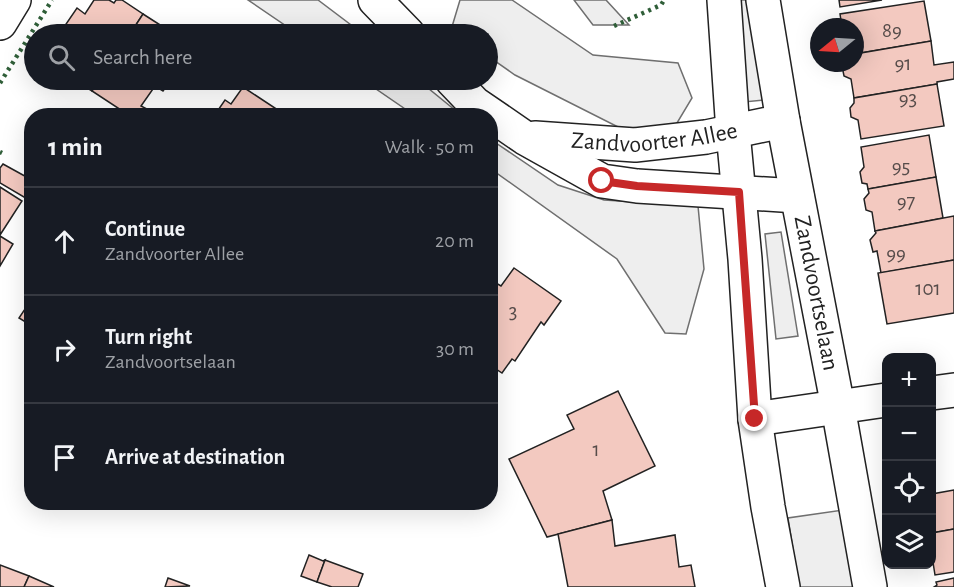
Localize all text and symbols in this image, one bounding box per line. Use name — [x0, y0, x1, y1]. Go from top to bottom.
north arrow — [810, 18, 864, 72]
house number: 89 — [882, 20, 902, 41]
search box — [24, 24, 498, 90]
icon: search — [45, 41, 78, 74]
text: Search here — [93, 46, 192, 68]
house number: 91 — [894, 53, 912, 74]
house number: 93 — [899, 88, 917, 109]
street label: Zandvoorter Allee — [570, 119, 740, 158]
text: 1 min — [48, 134, 103, 160]
text: Walk · 50 m — [385, 137, 474, 157]
house number: 95 — [892, 156, 910, 177]
route start — [588, 167, 614, 193]
house number: 97 — [897, 191, 916, 212]
street label: Zandvoortselaan — [789, 214, 843, 373]
text: Continue — [105, 218, 185, 240]
icon: ahead — [48, 225, 81, 258]
text: 20 m — [435, 231, 474, 251]
house number: 99 — [886, 243, 906, 264]
text: Zandvoorter Allee — [105, 244, 244, 264]
house number: 101 — [915, 278, 941, 299]
house number: 3 — [509, 301, 517, 322]
text: Turn right — [105, 326, 192, 348]
icon: right — [48, 333, 81, 366]
text: 30 m — [436, 339, 474, 359]
text: Zandvoortselaan — [105, 352, 236, 372]
map controls — [882, 353, 936, 569]
button: + — [882, 353, 936, 407]
route end — [741, 405, 767, 431]
button: − — [882, 407, 936, 461]
house number: 1 — [592, 439, 600, 460]
icon: arrive — [48, 441, 81, 474]
text: Arrive at destination — [105, 446, 285, 468]
button: locate — [882, 461, 936, 515]
button: layers — [882, 515, 936, 569]

